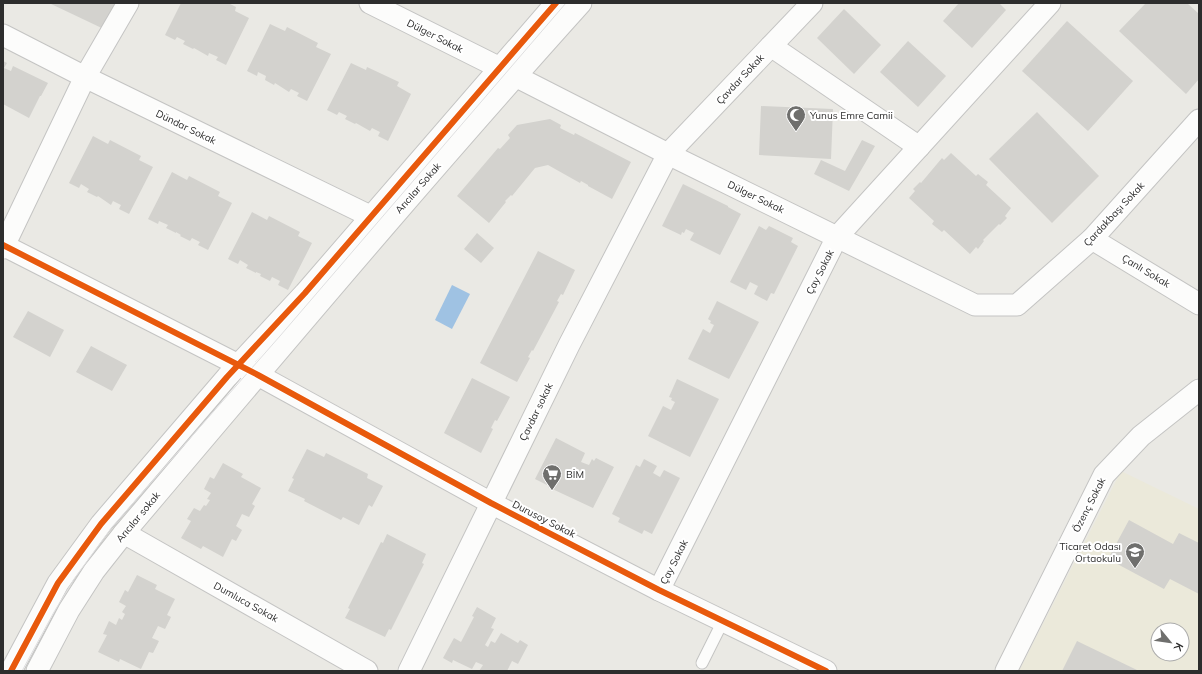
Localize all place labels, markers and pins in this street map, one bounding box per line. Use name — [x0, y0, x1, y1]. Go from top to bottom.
mosque icon: Yunus Emre Camii — [785, 104, 807, 132]
place label: Yunus Emre Camii — [809, 109, 893, 122]
supermarket icon: BİM — [541, 463, 563, 491]
place label: BİM — [566, 468, 584, 481]
place label: Ticaret Odası Ortaokulu — [1059, 540, 1121, 565]
school or university icon: Ticaret Odası Ortaokulu — [1124, 541, 1146, 569]

